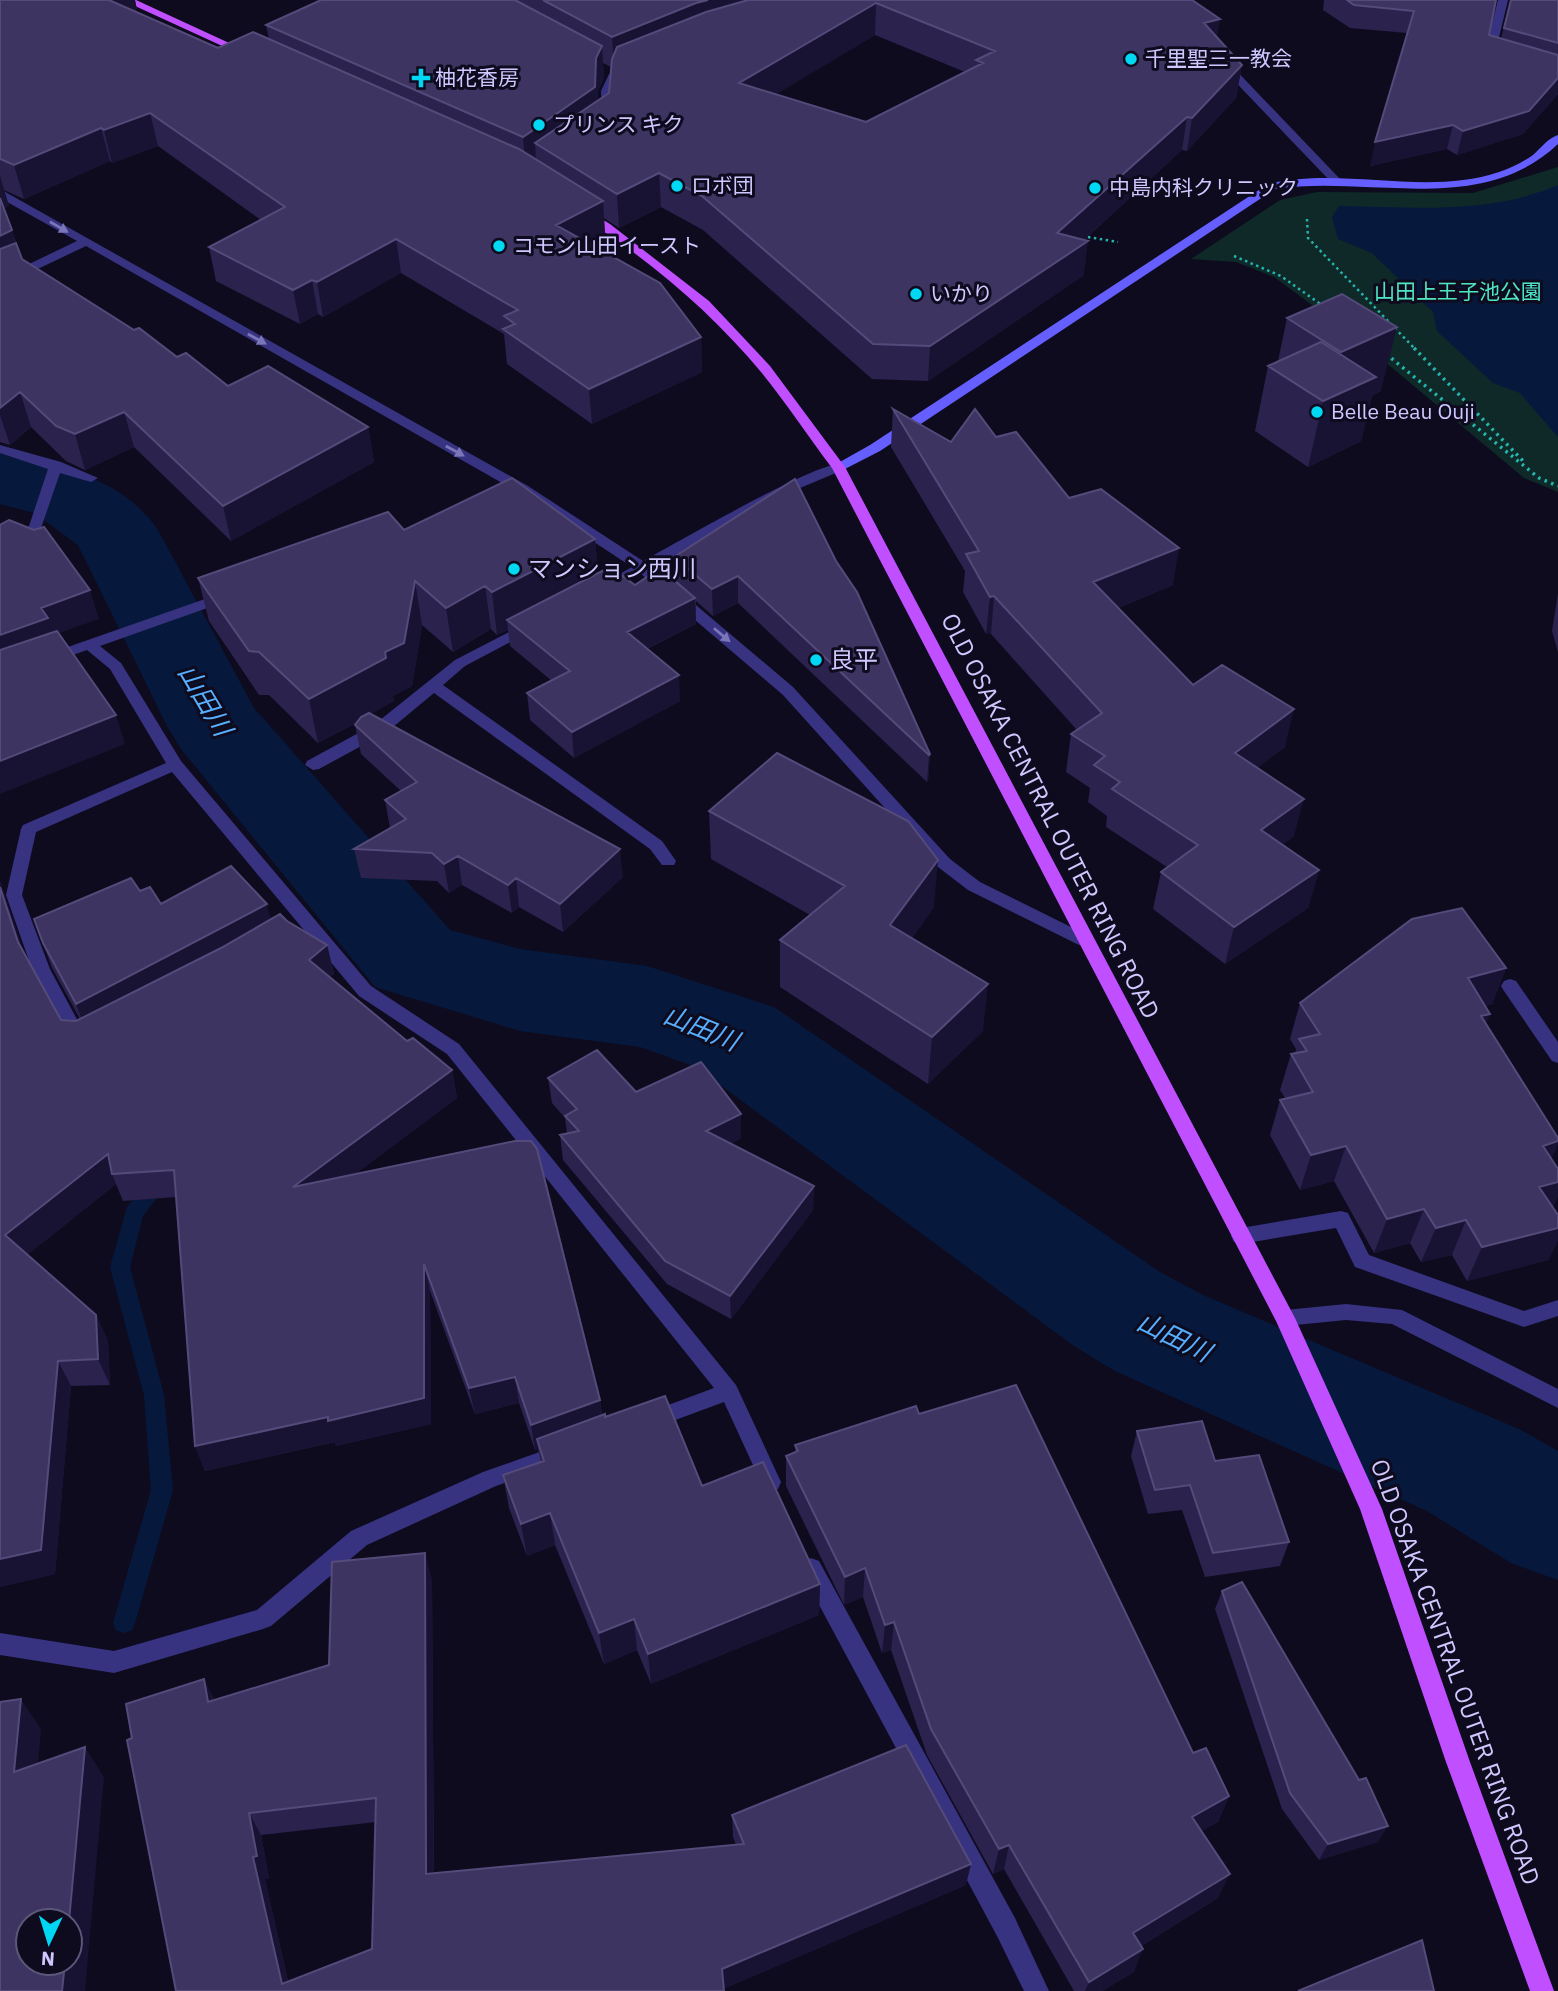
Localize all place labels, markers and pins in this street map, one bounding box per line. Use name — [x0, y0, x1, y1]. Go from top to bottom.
place label: 千里聖三一教会 — [1145, 44, 1292, 72]
marker: 千里聖三一教会 — [1123, 51, 1139, 67]
place label: 柚花香房 — [435, 63, 519, 91]
marker: 柚花香房 — [413, 70, 429, 86]
place label: プリンス キク — [553, 110, 684, 138]
marker: プリンス キク — [531, 117, 547, 133]
place label: ロボ団 — [691, 171, 754, 199]
place label: 中島内科クリニック — [1109, 173, 1298, 201]
marker: ロボ団 — [669, 178, 685, 194]
marker: 中島内科クリニック — [1087, 180, 1103, 196]
place label: コモン山田イースト — [513, 231, 701, 259]
marker: コモン山田イースト — [491, 238, 507, 254]
place label: いかり — [930, 279, 993, 307]
marker: いかり — [908, 286, 924, 302]
place label: Belle Beau Ouji — [1331, 397, 1475, 425]
marker: Belle Beau Ouji — [1309, 404, 1325, 420]
place label: マンション西川 — [528, 552, 696, 584]
marker: マンション西川 — [506, 561, 522, 577]
place label: 良平 — [830, 643, 878, 675]
marker: 良平 — [808, 652, 824, 668]

